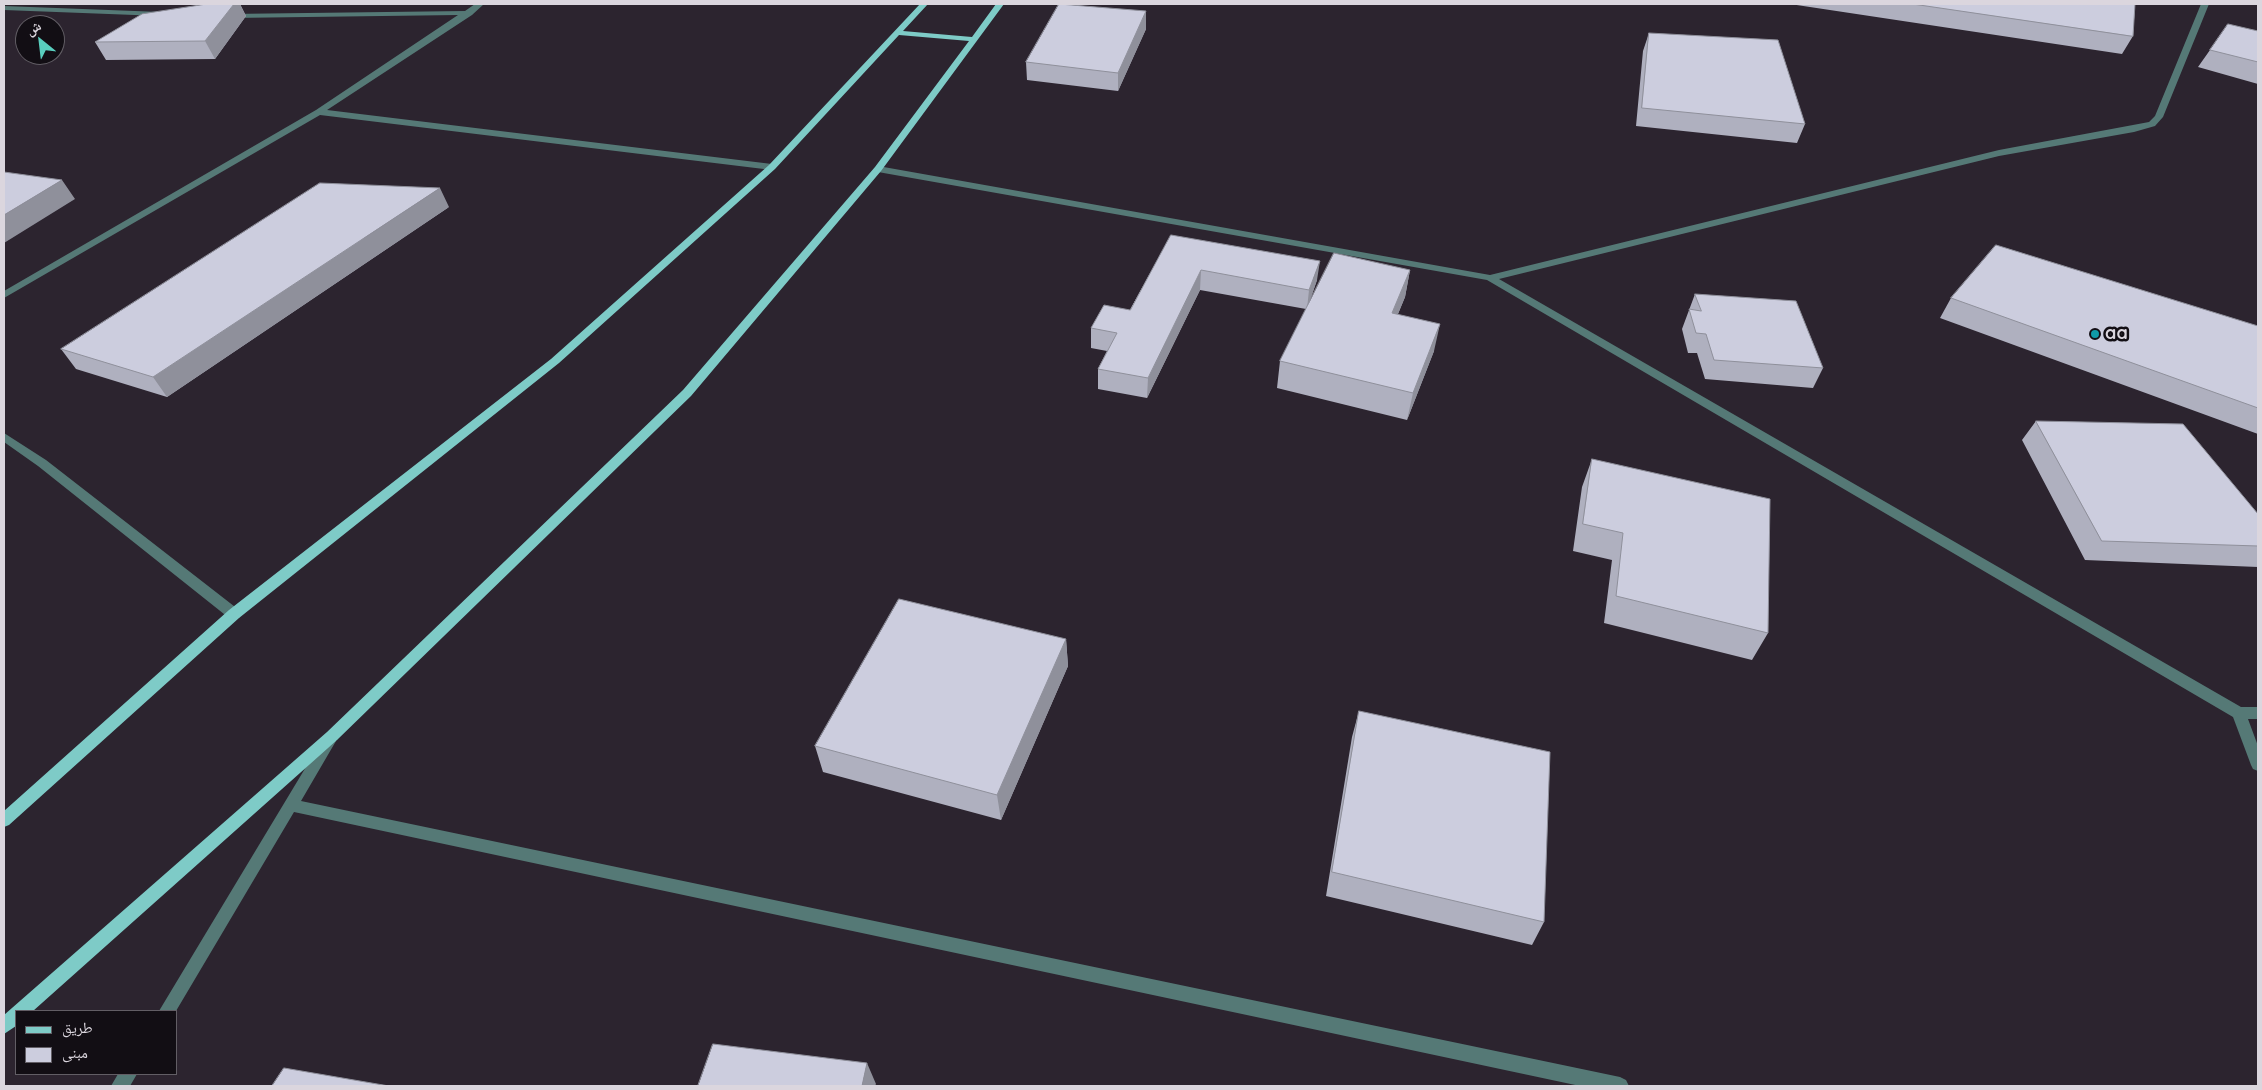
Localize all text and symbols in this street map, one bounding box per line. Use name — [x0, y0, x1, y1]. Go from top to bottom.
north arrow — [15, 15, 65, 65]
text: ش — [22, 16, 44, 39]
place label: aa — [2105, 323, 2128, 345]
marker: aa — [2089, 328, 2101, 340]
legend — [15, 1010, 178, 1075]
text: طريق — [62, 1018, 93, 1037]
text: مبنى — [62, 1043, 88, 1062]

